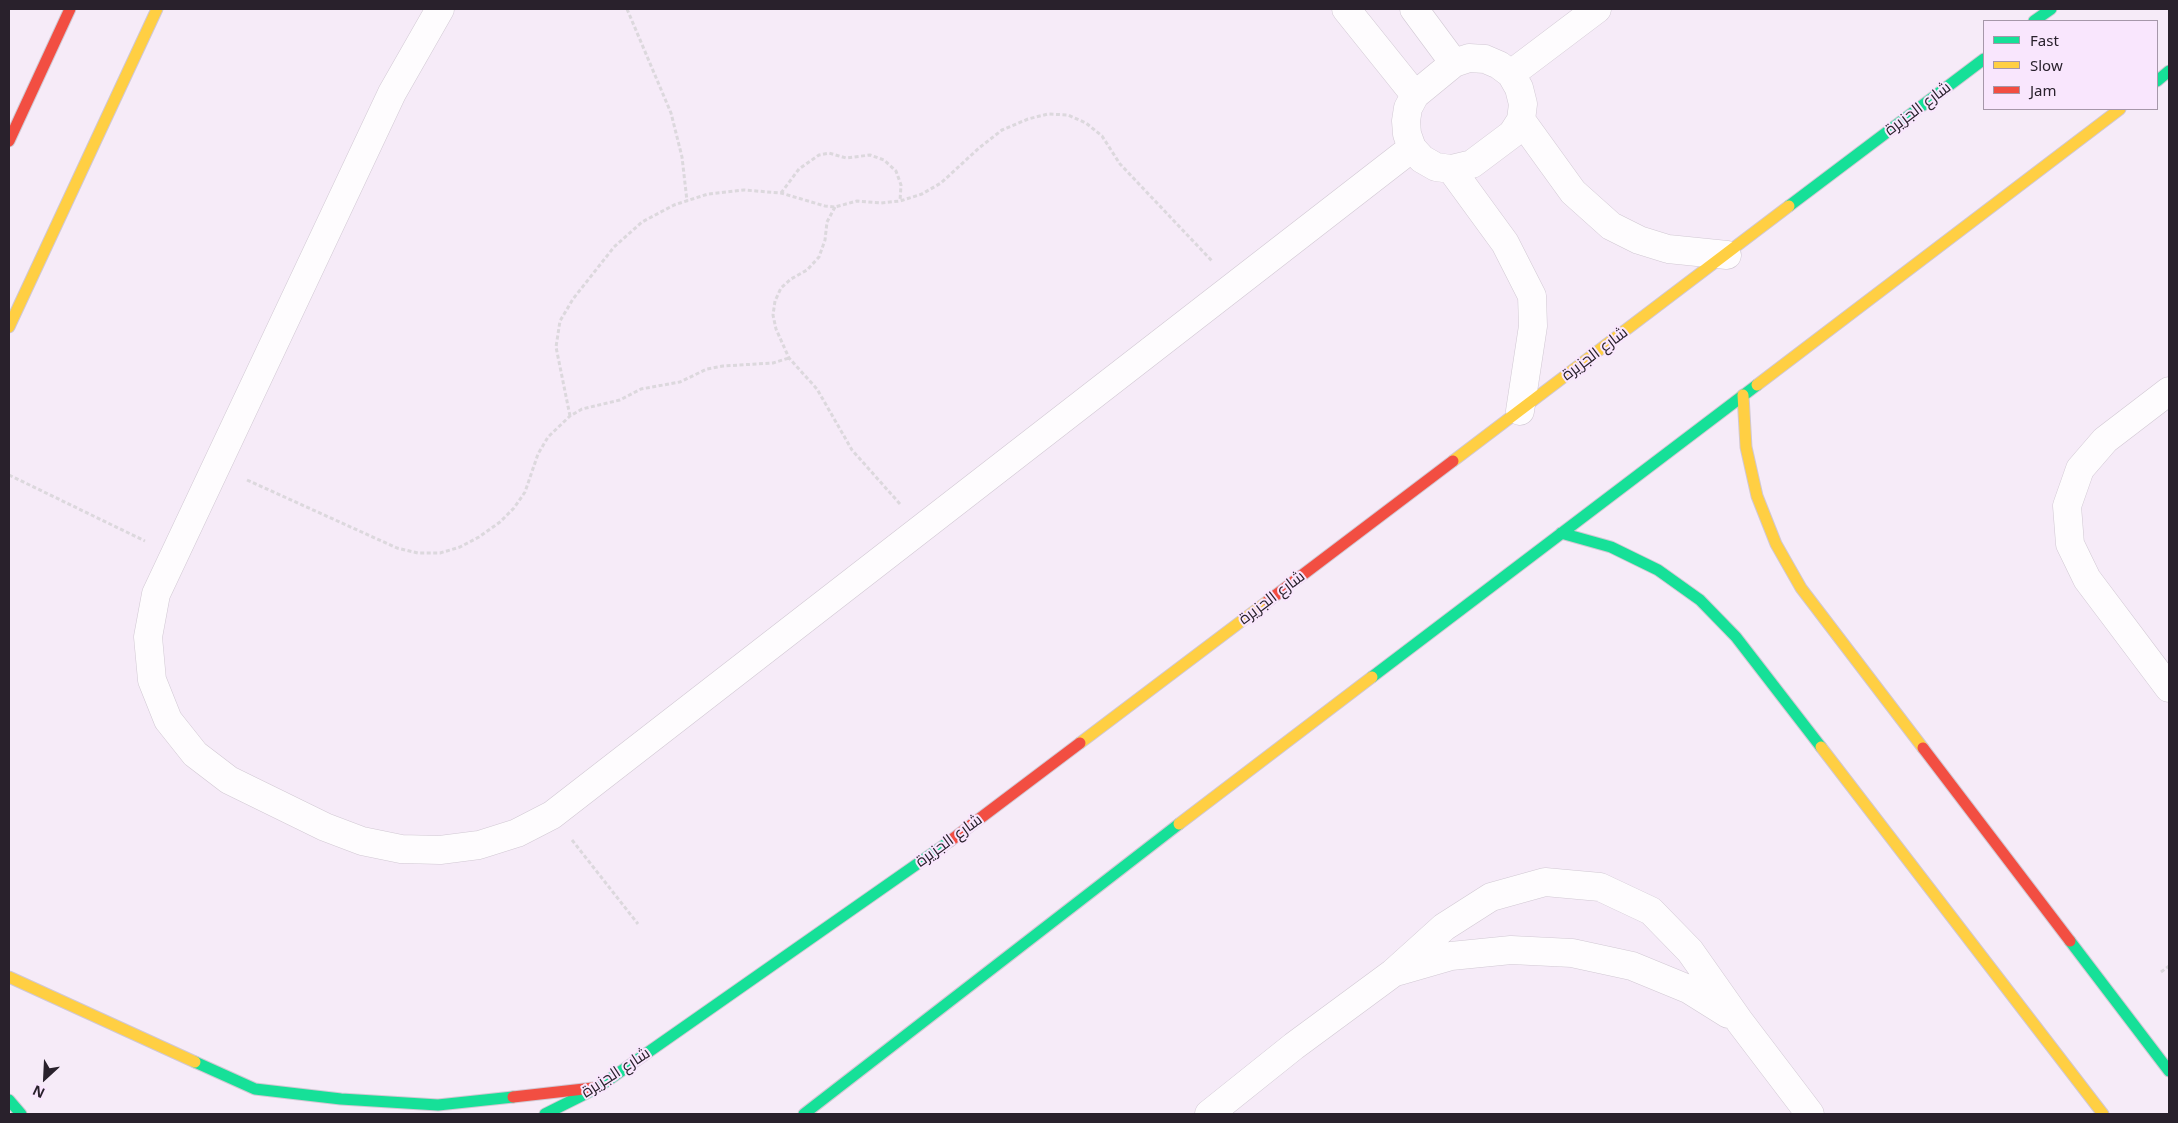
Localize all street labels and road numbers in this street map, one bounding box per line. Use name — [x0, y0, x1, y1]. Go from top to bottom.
street label: شارع الجزيرة — [1881, 78, 1955, 140]
street label: شارع الجزيرة — [1558, 323, 1632, 385]
street label: شارع الجزيرة — [1235, 567, 1309, 629]
street label: شارع الجزيرة — [912, 810, 986, 872]
street label: شارع الجزيرة — [578, 1044, 654, 1102]

